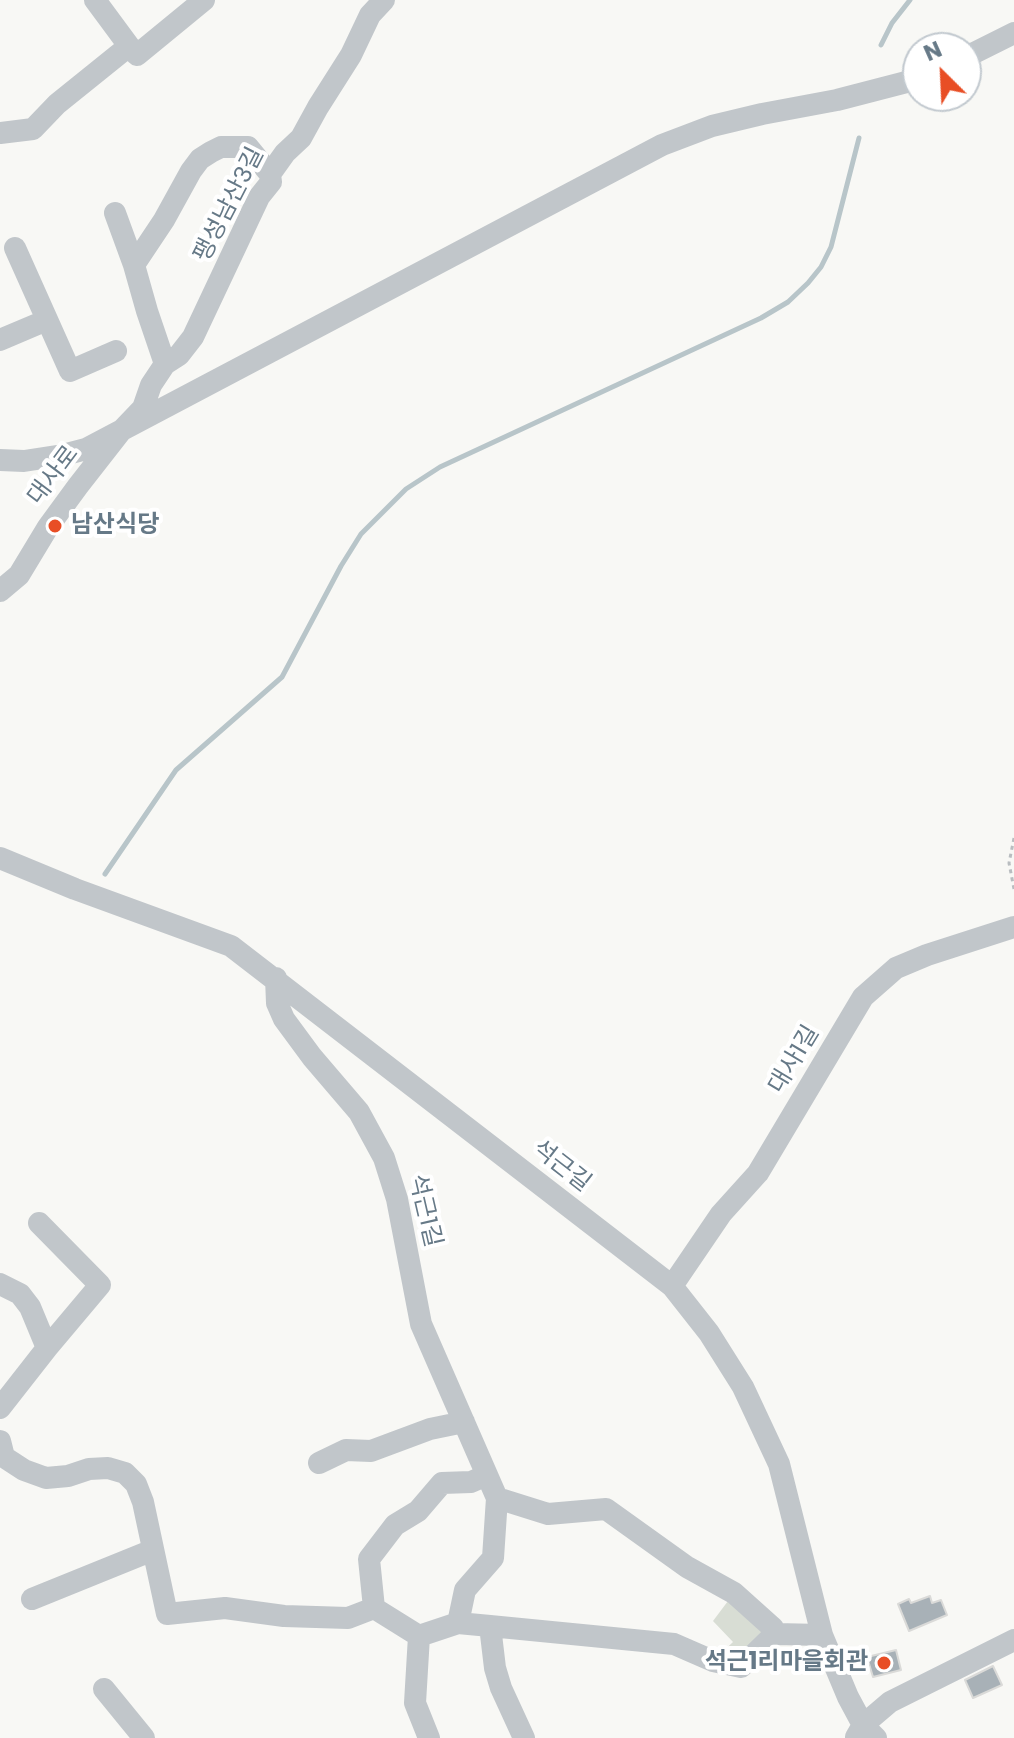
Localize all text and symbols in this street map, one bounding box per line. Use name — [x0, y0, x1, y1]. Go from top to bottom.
north arrow — [902, 32, 982, 112]
text: N — [919, 34, 947, 69]
street label: 팽성남산3길 — [189, 143, 271, 267]
street label: 대사로 — [23, 441, 85, 511]
place label: 남산식당 — [71, 512, 159, 540]
marker: 남산식당 — [46, 517, 64, 535]
street label: 대사1길 — [764, 1021, 826, 1099]
street label: 석근길 — [526, 1135, 596, 1199]
street label: 석근1길 — [402, 1172, 446, 1250]
place label: 석근1리마을회관 — [704, 1649, 868, 1677]
marker: 석근1리마을회관 — [875, 1654, 893, 1672]

